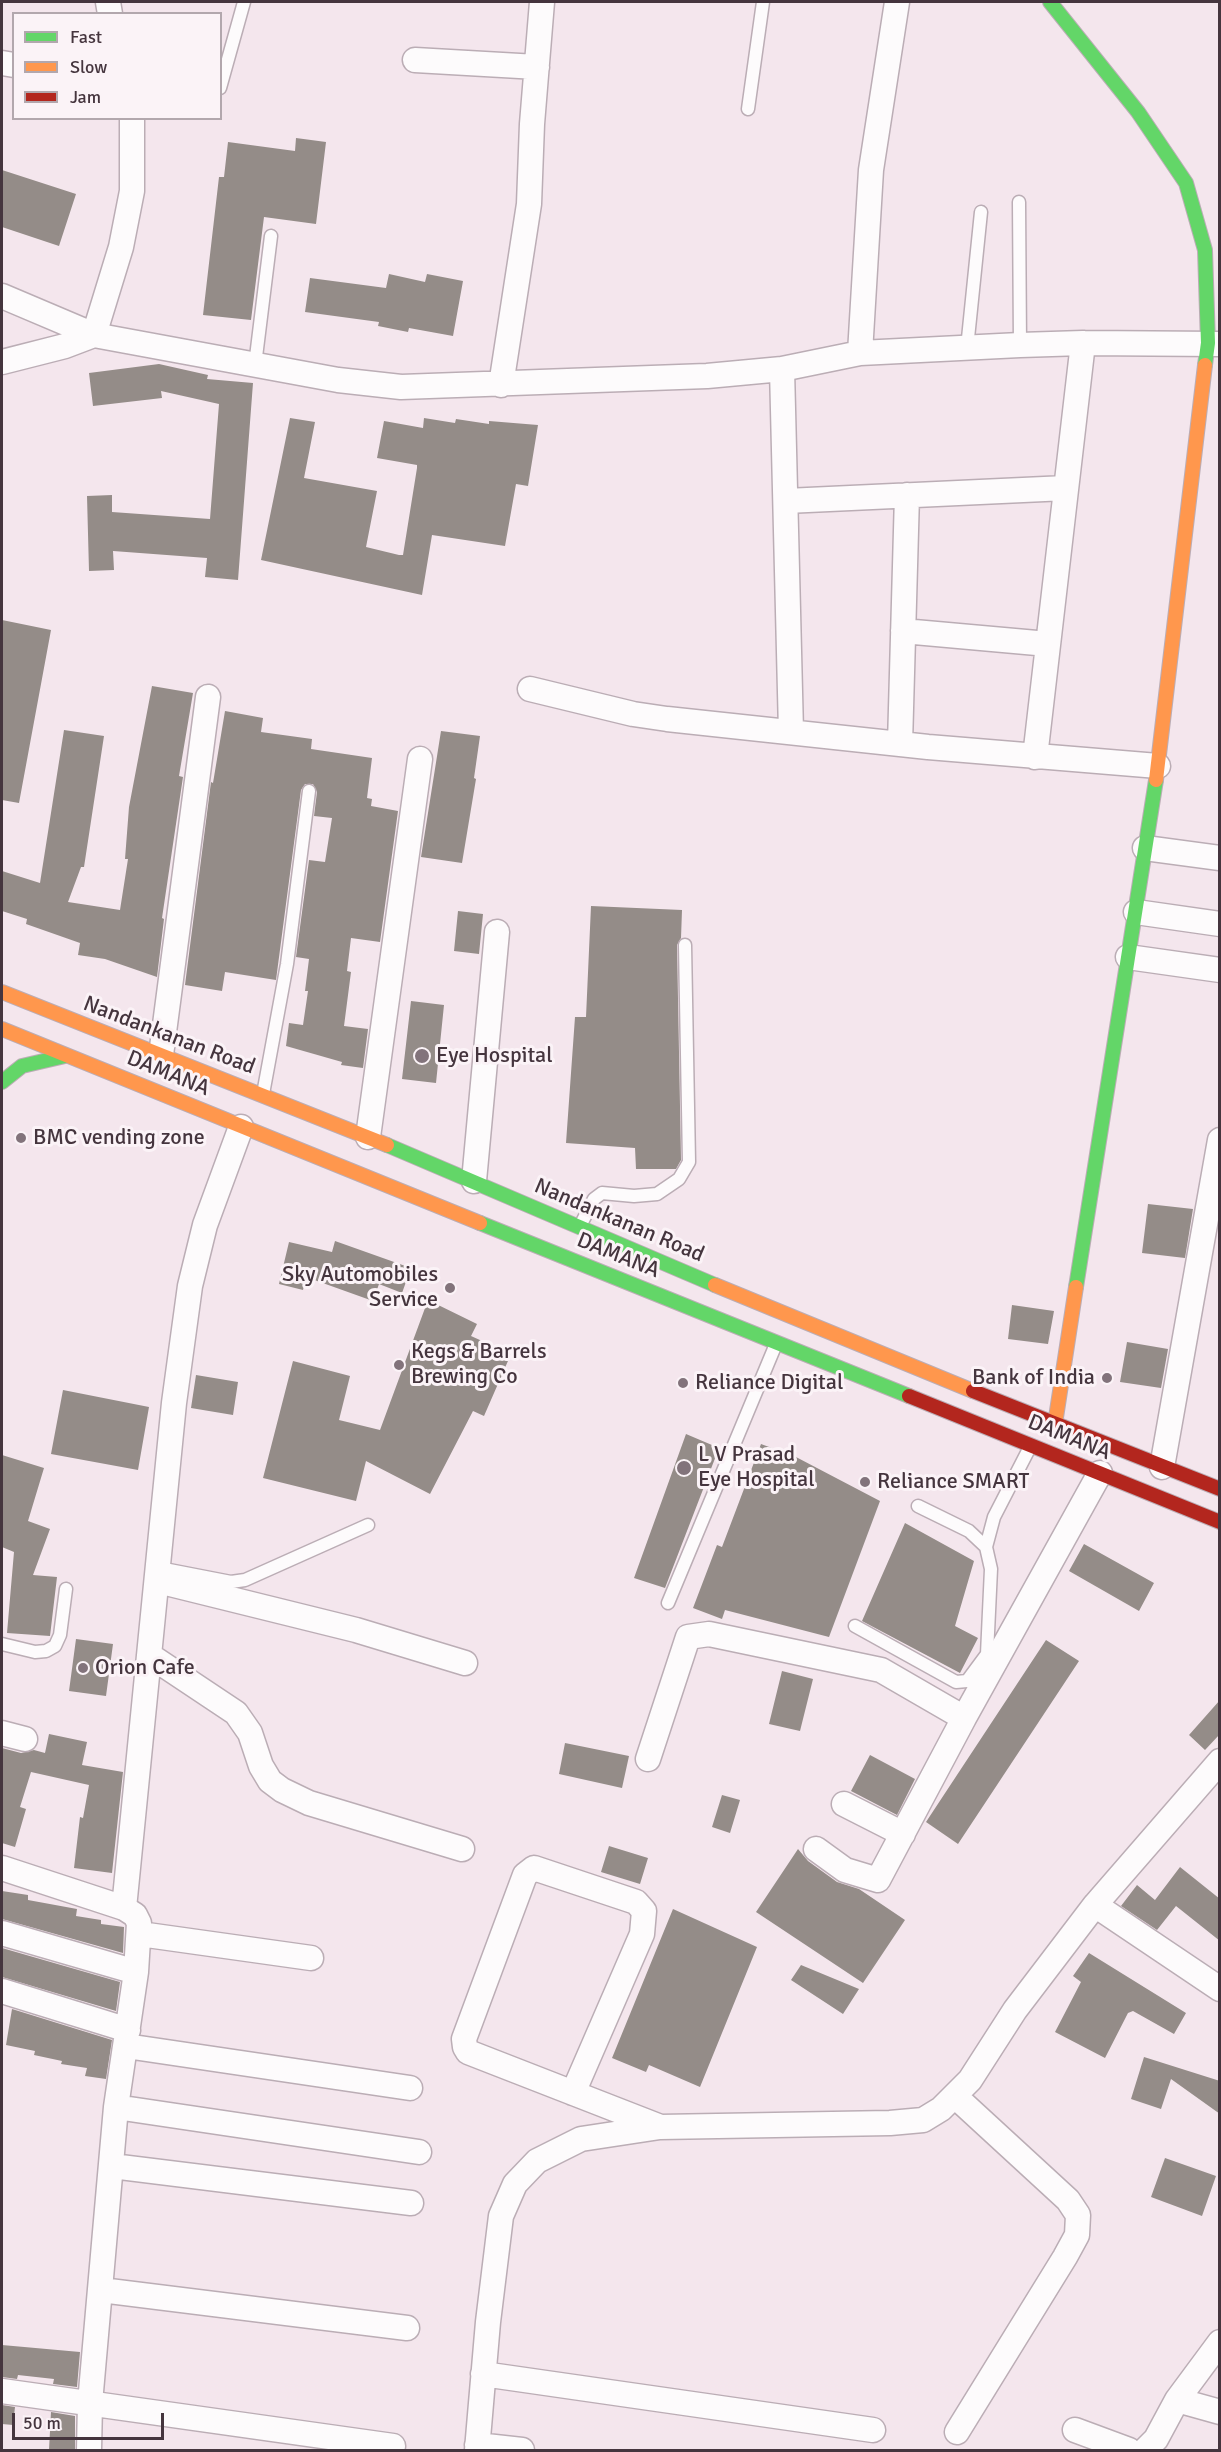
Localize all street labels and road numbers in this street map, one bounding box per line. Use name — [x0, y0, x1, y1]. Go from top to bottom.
street label: Nandankanan Road — [79, 991, 259, 1081]
street label: DAMANA — [123, 1045, 213, 1103]
street label: Nandankanan Road — [530, 1173, 708, 1269]
street label: DAMANA — [573, 1227, 663, 1285]
street label: DAMANA — [1024, 1409, 1114, 1467]

